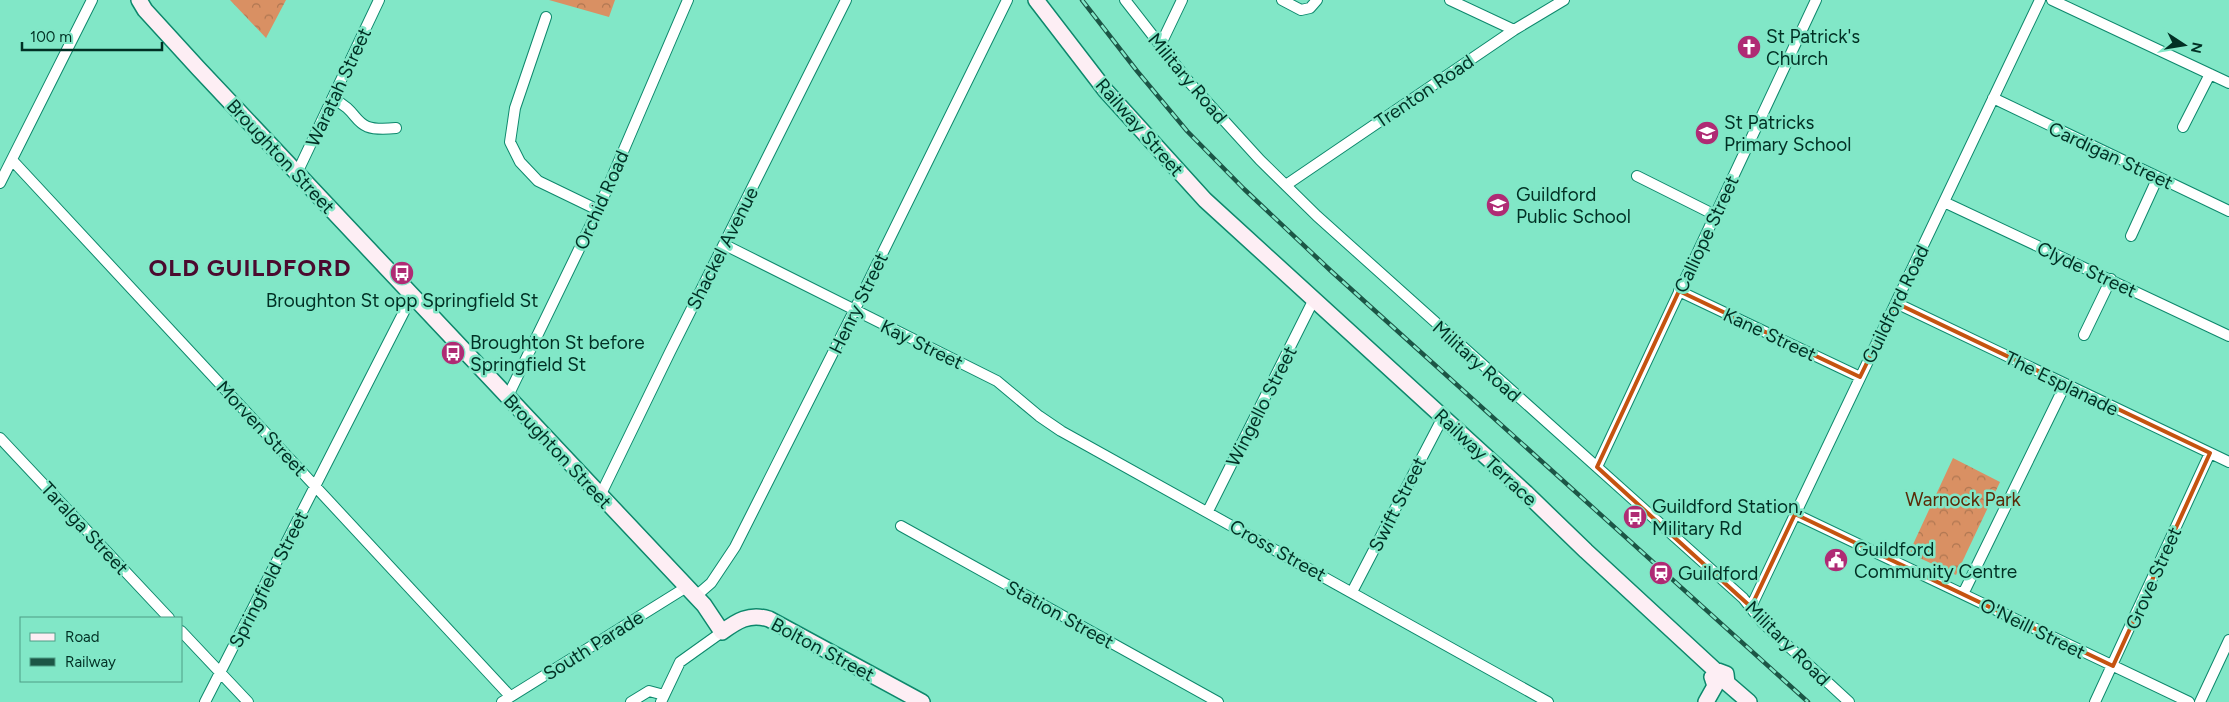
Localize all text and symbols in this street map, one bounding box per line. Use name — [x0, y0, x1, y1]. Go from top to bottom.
scale bar — [22, 20, 162, 52]
north arrow — [2159, 20, 2209, 70]
street label: Waratah Street — [301, 24, 376, 150]
place label: St Patrick's Church — [1766, 25, 1860, 70]
text: 100 m — [30, 28, 72, 46]
street label: Military Road — [1143, 29, 1232, 128]
church icon: St Patrick's Church — [1736, 34, 1762, 60]
text: N — [2187, 41, 2206, 55]
street label: Trenton Road — [1371, 50, 1478, 133]
street label: Railway Street — [1091, 74, 1188, 181]
street label: Broughton Street — [222, 94, 340, 218]
place label: St Patricks Primary School — [1724, 111, 1852, 156]
street label: Cardigan Street — [2045, 117, 2177, 194]
school or university icon: St Patricks Primary School — [1694, 120, 1720, 146]
street label: Orchid Road — [569, 147, 634, 253]
street label: Calliope Street — [1669, 172, 1744, 296]
street label: Shackel Avenue — [682, 183, 763, 313]
place label: Guildford Public School — [1516, 183, 1631, 228]
school or university icon: Guildford Public School — [1485, 192, 1511, 218]
street label: Clyde Street — [2033, 236, 2140, 302]
street label: Guildford Road — [1857, 241, 1934, 367]
street label: Henry Street — [824, 249, 893, 357]
district label: OLD GUILDFORD — [148, 253, 352, 282]
bus stop icon: Broughton St opp Springfield St — [389, 260, 415, 286]
place label: Broughton St opp Springfield St — [266, 289, 538, 312]
street label: Kane Street — [1720, 303, 1820, 366]
street label: Kay Street — [877, 315, 967, 374]
street label: Military Road — [1428, 316, 1526, 407]
place label: Broughton St before Springfield St — [470, 331, 645, 376]
bus stop icon: Broughton St before Springfield St — [440, 340, 466, 366]
street label: Wingello Street — [1221, 342, 1302, 470]
street label: The Esplanade — [2001, 346, 2122, 421]
street label: Morven Street — [212, 376, 312, 481]
street label: Broughton Street — [499, 389, 617, 513]
street label: Railway Terrace — [1430, 404, 1542, 511]
street label: Swift Street — [1364, 453, 1431, 555]
street label: Taralga Street — [36, 477, 133, 579]
park label: Warnock Park — [1905, 488, 2022, 511]
place label: Guildford Station, Military Rd — [1652, 495, 1803, 540]
bus stop icon: Guildford Station, Military Rd — [1622, 504, 1648, 530]
street label: Springfield Street — [224, 507, 313, 651]
street label: Cross Street — [1225, 515, 1330, 586]
street label: Grove Street — [2121, 523, 2186, 633]
place label: Guildford Community Centre — [1854, 538, 2017, 583]
public building icon: Guildford Community Centre — [1823, 547, 1849, 573]
station icon: Guildford — [1648, 560, 1674, 586]
place label: Guildford — [1678, 562, 1758, 585]
street label: Station Street — [1002, 575, 1118, 653]
street label: O'Neill Street — [1976, 593, 2089, 664]
street label: Military Road — [1740, 596, 1835, 691]
street label: South Parade — [539, 605, 648, 685]
street label: Bolton Street — [767, 613, 878, 686]
legend — [20, 617, 182, 682]
text: Road — [65, 628, 100, 646]
text: Railway — [65, 653, 116, 671]

